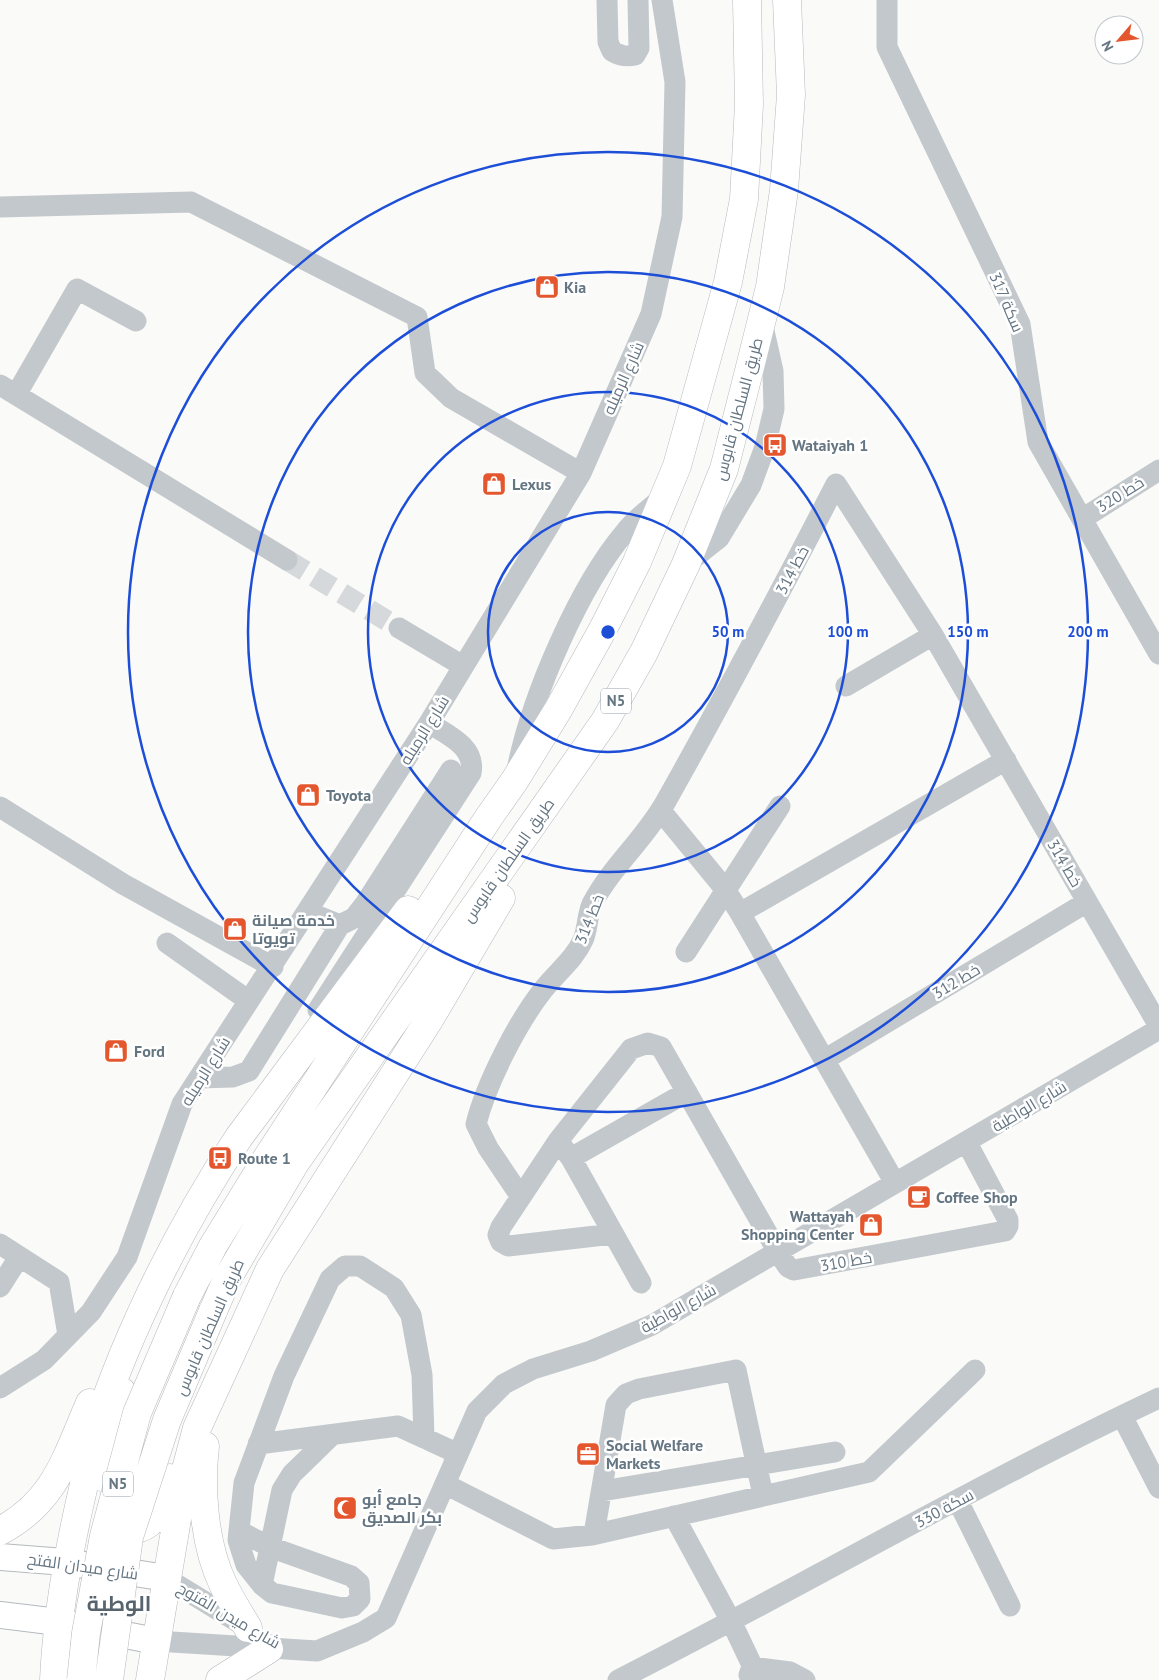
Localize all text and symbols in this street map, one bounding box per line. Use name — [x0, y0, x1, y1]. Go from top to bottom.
north arrow — [1094, 15, 1144, 65]
text: N — [1097, 38, 1118, 54]
street label: سكة 317 — [985, 269, 1029, 335]
shop icon: Kia — [534, 274, 560, 300]
place label: Kia — [564, 277, 586, 297]
street label: طريق السلطان قابوس — [709, 335, 768, 483]
street label: شارع الرميله — [598, 338, 650, 418]
bus stop icon: Wataiyah 1 — [762, 432, 788, 458]
place label: Wataiyah 1 — [792, 435, 868, 455]
shop icon: Lexus — [481, 471, 507, 497]
street label: خط 320 — [1093, 472, 1147, 516]
place label: Lexus — [512, 474, 551, 494]
street label: خط 314 — [771, 542, 813, 598]
text: 50 m — [712, 622, 744, 641]
text: 100 m — [827, 622, 869, 641]
text: 150 m — [947, 622, 989, 641]
text: 200 m — [1067, 622, 1109, 641]
centre of rings — [599, 623, 617, 641]
road number: N5 — [601, 688, 631, 714]
street label: شارع الرميله — [395, 692, 455, 769]
shop icon: Toyota — [295, 782, 321, 808]
place label: Toyota — [326, 785, 371, 805]
street label: طريق السلطان قابوس — [458, 794, 559, 927]
street label: خط 314 — [1043, 835, 1087, 891]
street label: خط 314 — [570, 891, 608, 947]
place label: خدمة صيانة تويوتا — [252, 910, 335, 948]
shop icon: خدمة صيانة تويوتا — [222, 916, 248, 942]
street label: خط 312 — [929, 959, 983, 1003]
street label: شارع الرميله — [176, 1033, 236, 1110]
shop icon: Ford — [103, 1038, 129, 1064]
place label: Ford — [134, 1041, 165, 1061]
street label: شارع الواطية — [988, 1076, 1071, 1138]
bus stop icon: Route 1 — [207, 1145, 233, 1171]
place label: Route 1 — [238, 1148, 291, 1168]
cafe icon: Coffee Shop — [906, 1184, 932, 1210]
place label: Coffee Shop — [936, 1187, 1018, 1207]
place label: Wattayah Shopping Center — [741, 1206, 854, 1244]
shop icon: Wattayah Shopping Center — [858, 1212, 884, 1238]
street label: خط 310 — [819, 1247, 873, 1275]
street label: طريق السلطان قابوس — [170, 1256, 249, 1399]
street label: شارع الواطية — [637, 1279, 720, 1339]
place label: Social Welfare Markets — [606, 1435, 703, 1473]
office icon: Social Welfare Markets — [575, 1441, 601, 1467]
road number: N5 — [103, 1472, 133, 1496]
street label: سكة 330 — [911, 1484, 977, 1532]
place label: جامع أبو بكر الصديق — [362, 1489, 442, 1527]
mosque icon: جامع أبو بكر الصديق — [332, 1495, 358, 1521]
street label: شارع ميدان الفتح — [26, 1548, 140, 1586]
street label: شارع ميدن الفتوح — [173, 1577, 284, 1654]
district label: الوطية — [87, 1590, 151, 1617]

